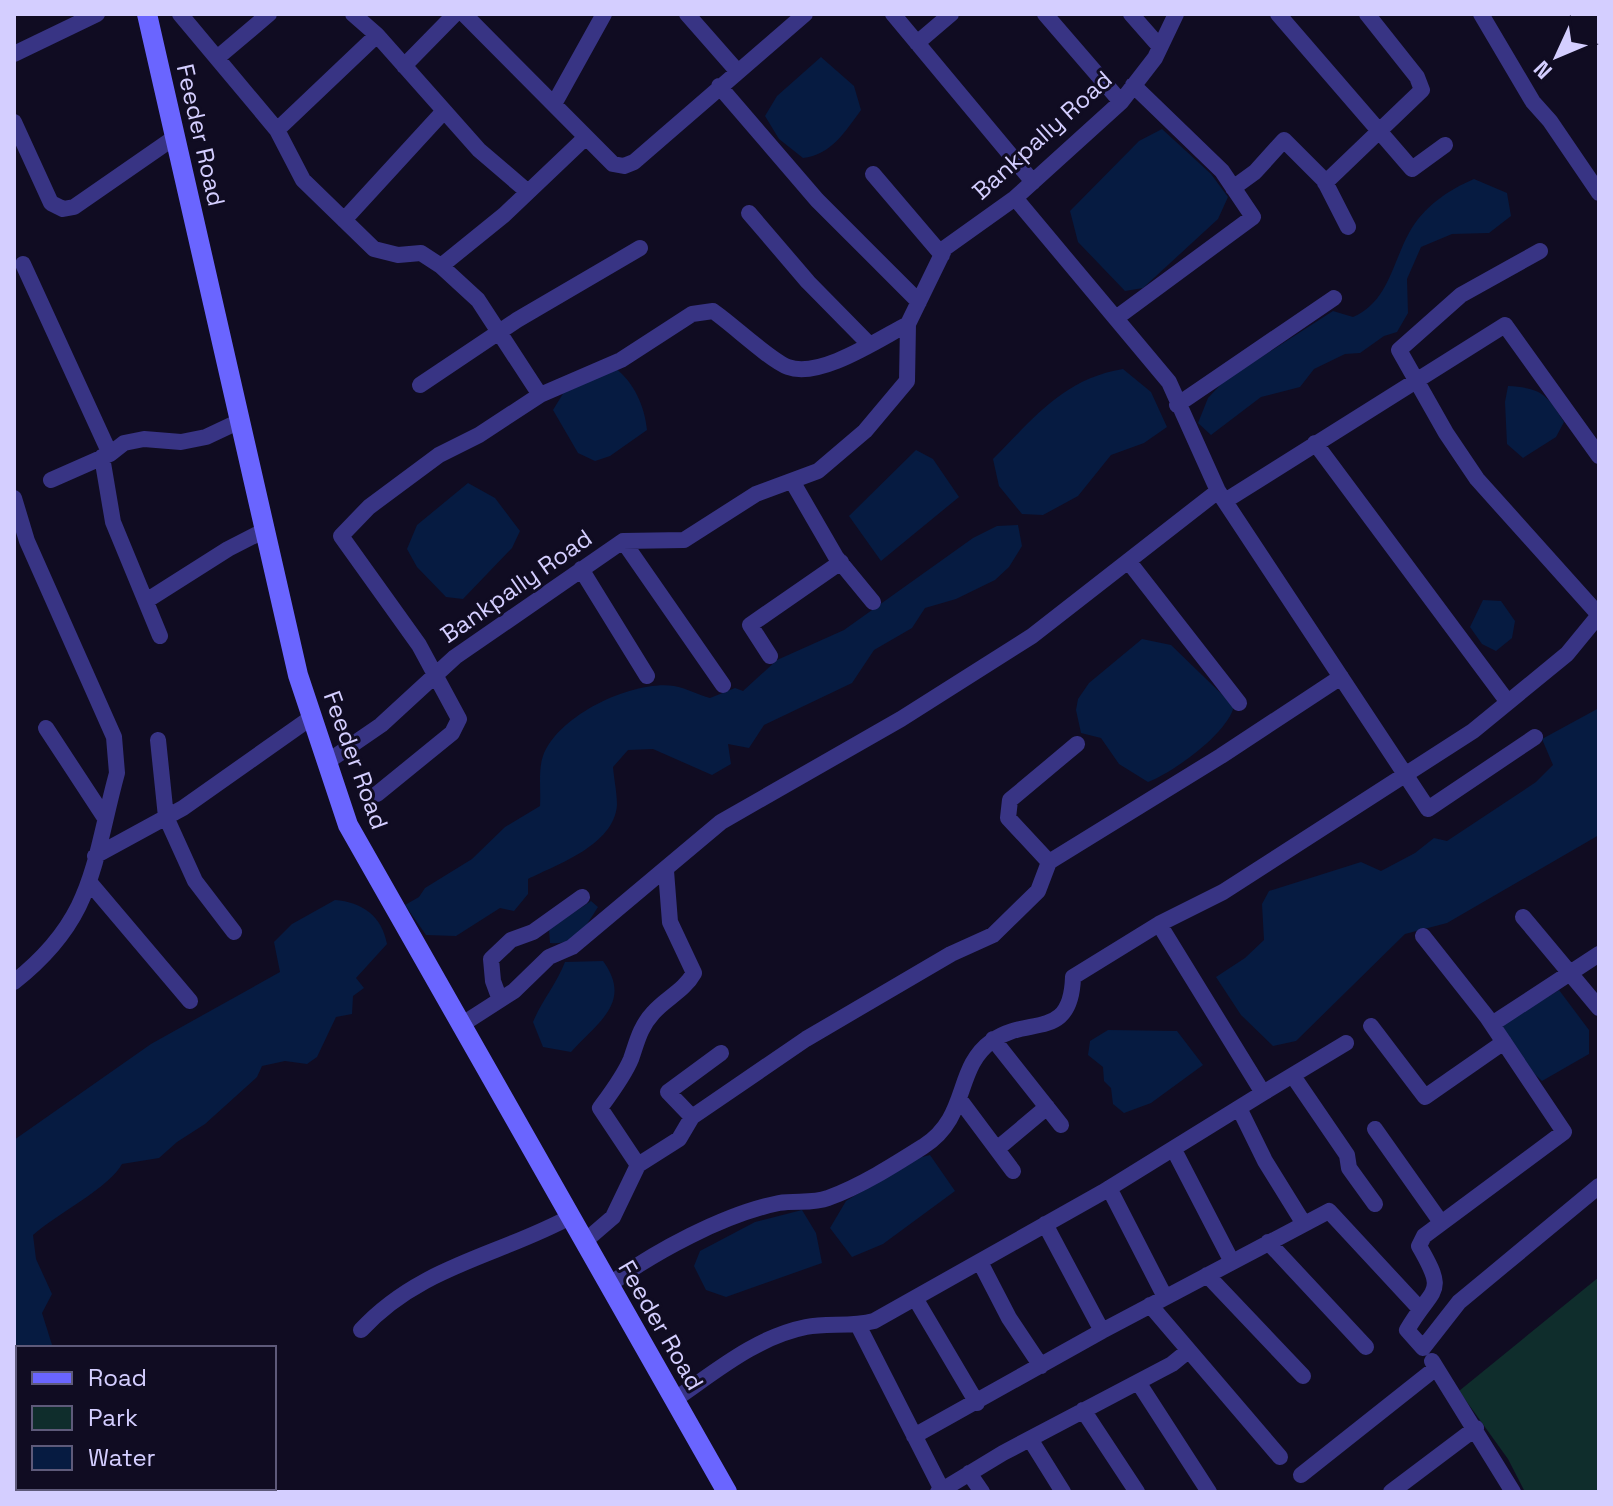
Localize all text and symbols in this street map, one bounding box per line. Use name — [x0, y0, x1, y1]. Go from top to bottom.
north arrow — [1517, 16, 1597, 96]
text: N — [1527, 55, 1558, 85]
street label: Feeder Road — [170, 61, 232, 209]
street label: Bankpally Road — [965, 64, 1119, 206]
street label: Bankpally Road — [434, 522, 598, 650]
street label: Feeder Road — [317, 687, 395, 833]
street label: Feeder Road — [611, 1254, 711, 1396]
legend — [16, 1346, 276, 1490]
text: Road — [88, 1362, 147, 1393]
text: Park — [88, 1402, 138, 1433]
text: Water — [88, 1442, 156, 1473]

